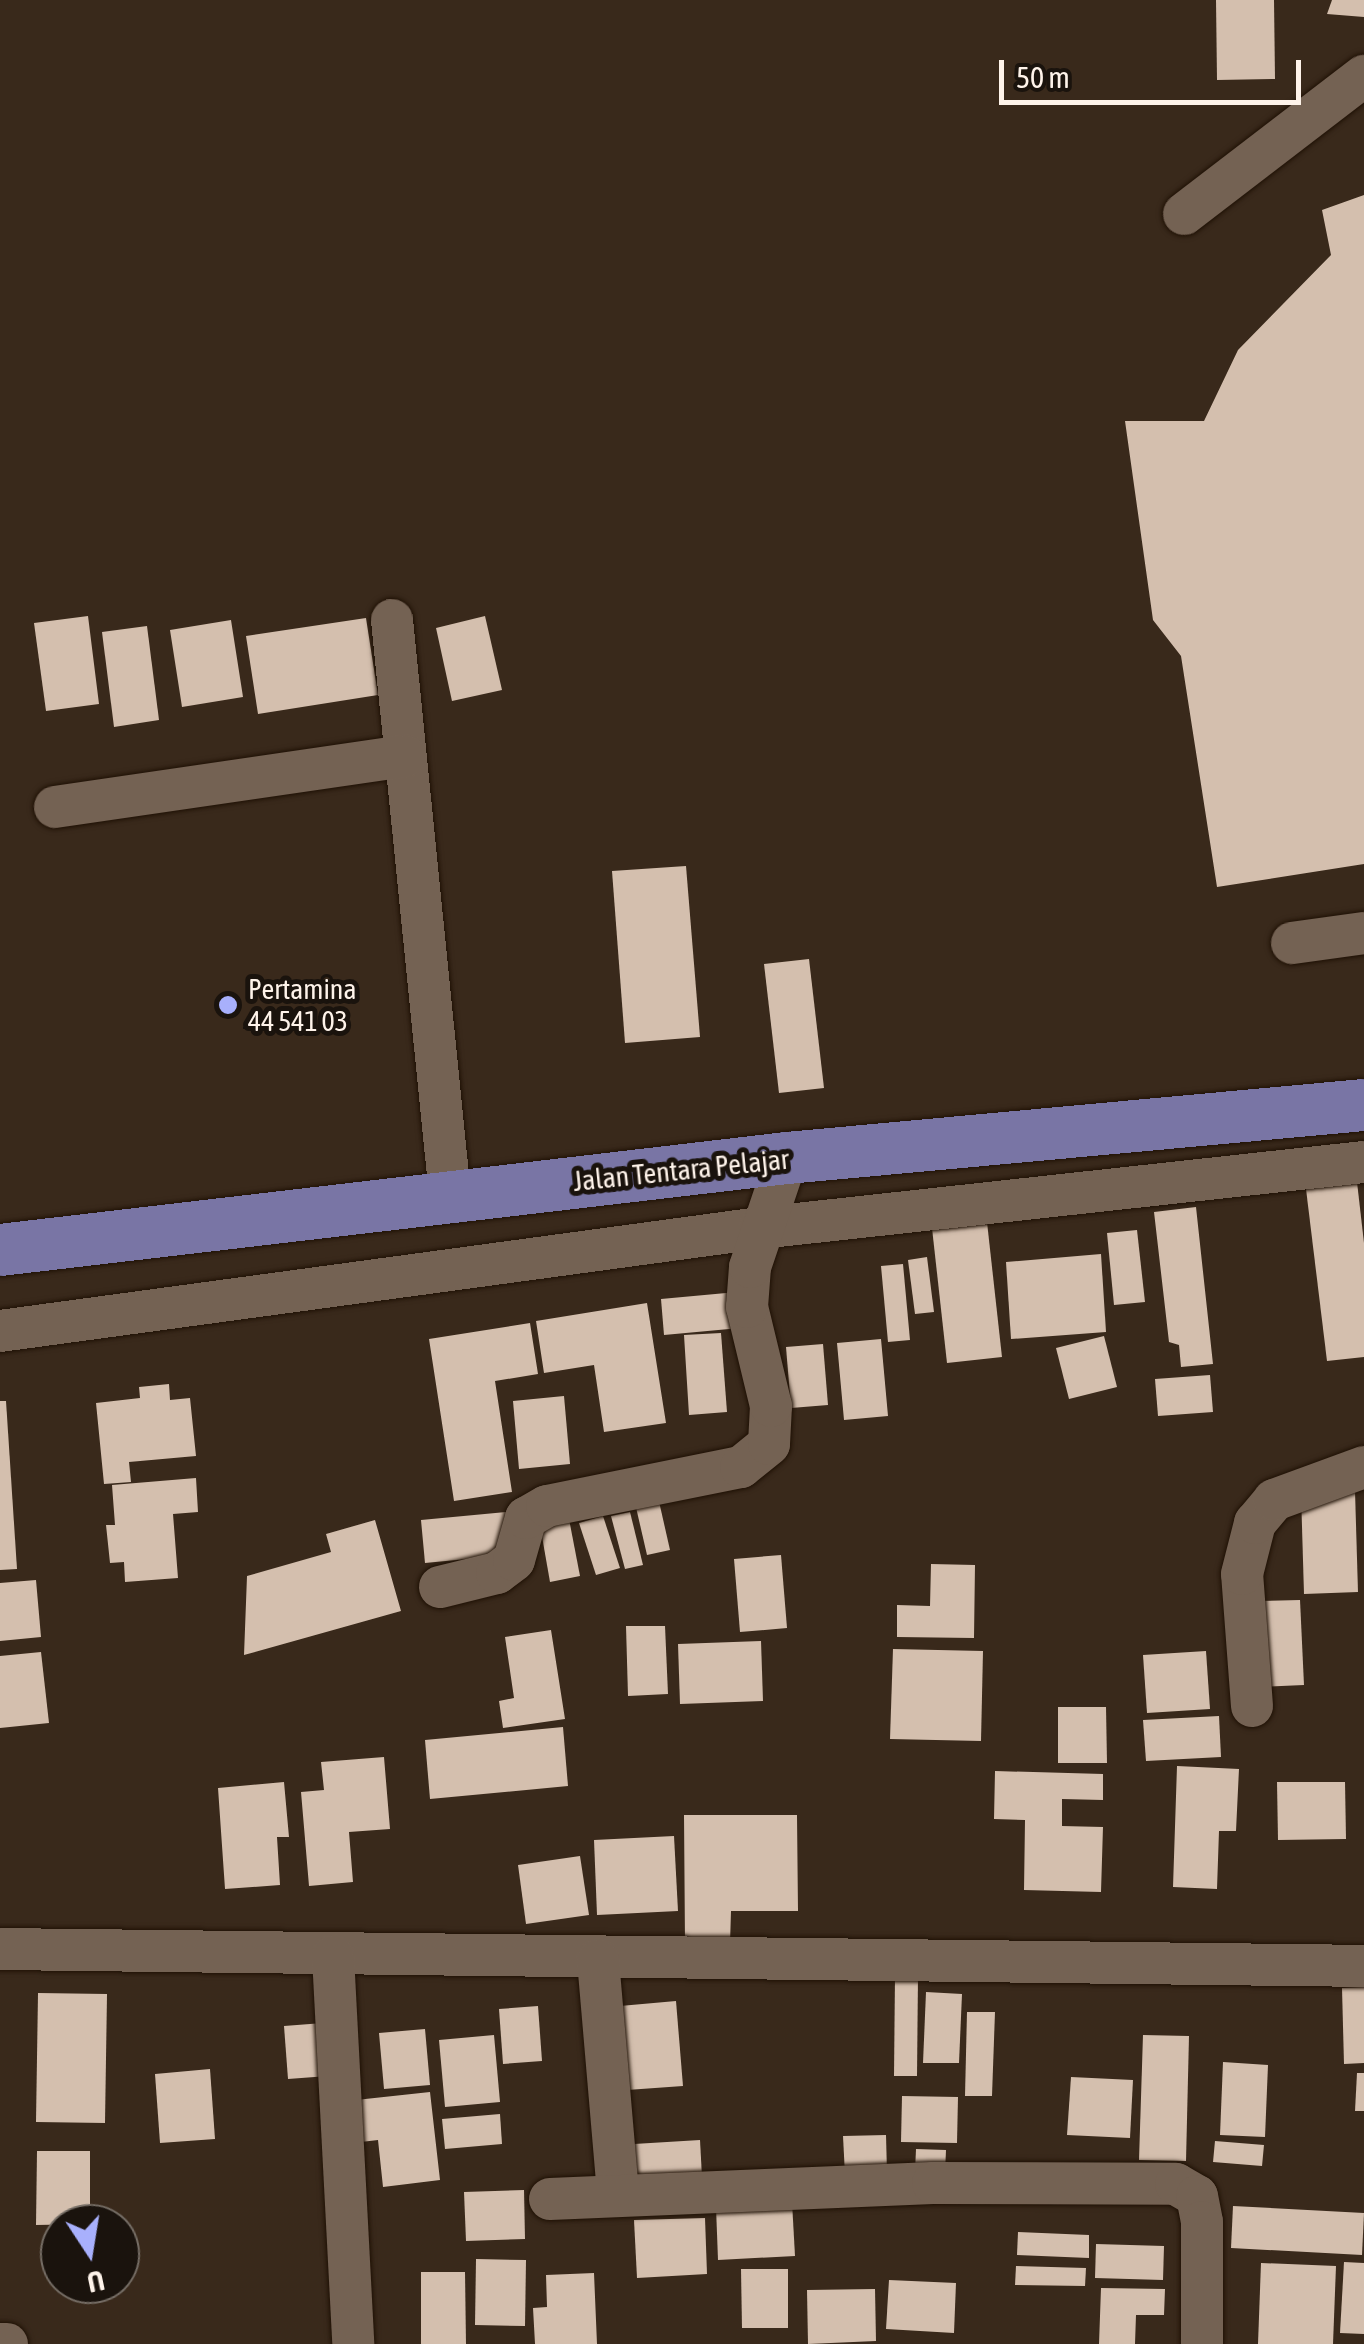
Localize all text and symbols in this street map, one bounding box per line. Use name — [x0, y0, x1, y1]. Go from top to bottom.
scale bar — [1004, 40, 1306, 102]
text: 50 m — [1016, 60, 1070, 94]
place label: Pertamina 44 541 03 — [248, 972, 356, 1038]
marker: Pertamina 44 541 03 — [217, 994, 239, 1016]
street label: Jalan Tentara Pelajar — [571, 1142, 791, 1198]
north arrow — [40, 2204, 140, 2304]
text: U — [84, 2264, 107, 2299]

